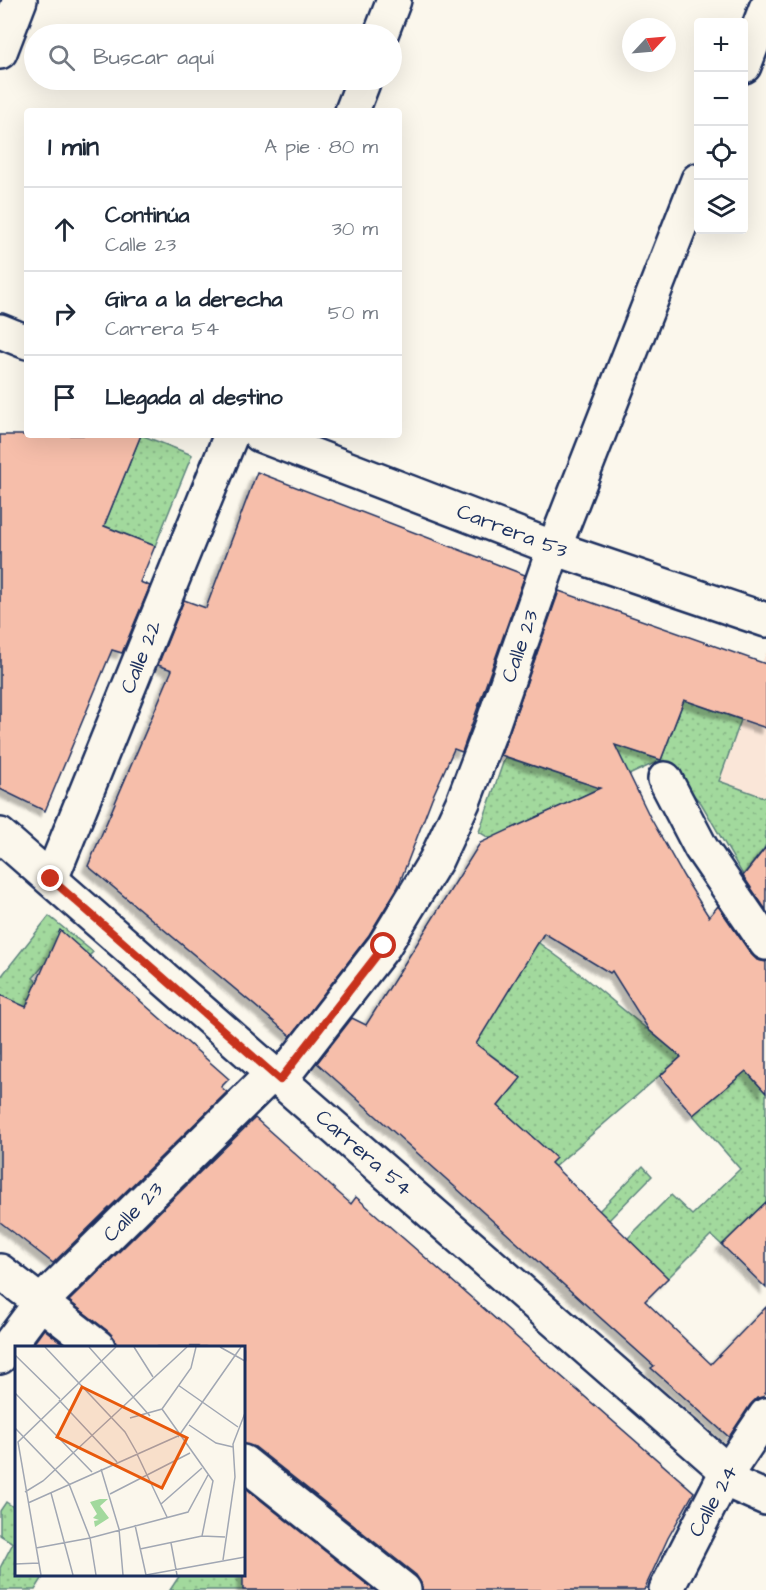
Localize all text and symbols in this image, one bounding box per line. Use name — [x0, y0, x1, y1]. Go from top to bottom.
north arrow — [622, 18, 676, 72]
map controls — [694, 18, 748, 234]
button: + — [694, 18, 748, 72]
search box — [24, 24, 402, 90]
icon: search — [45, 41, 78, 74]
text: Buscar aquí — [93, 42, 214, 73]
button: − — [694, 72, 748, 126]
button: locate — [694, 126, 748, 180]
text: 1 min — [48, 129, 99, 165]
text: A pie · 80 m — [264, 133, 378, 161]
button: layers — [694, 180, 748, 234]
text: Continúa — [105, 200, 190, 231]
icon: ahead — [48, 213, 81, 246]
text: 30 m — [332, 215, 378, 243]
text: Calle 23 — [105, 231, 176, 259]
text: Gira a la derecha — [105, 284, 282, 315]
icon: right — [48, 297, 81, 330]
text: 50 m — [328, 299, 378, 327]
text: Carrera 54 — [105, 315, 219, 343]
icon: arrive — [48, 381, 81, 414]
text: Llegada al destino — [105, 382, 283, 413]
street label: Carrera 53 — [453, 497, 572, 565]
street label: Calle 23 — [494, 606, 546, 686]
street label: Calle 22 — [113, 616, 169, 698]
route end — [37, 865, 63, 891]
route start — [370, 932, 396, 958]
street label: Carrera 54 — [309, 1103, 419, 1203]
street label: Calle 23 — [96, 1175, 170, 1249]
inset map — [15, 1346, 244, 1575]
street label: Calle 24 — [681, 1460, 745, 1542]

